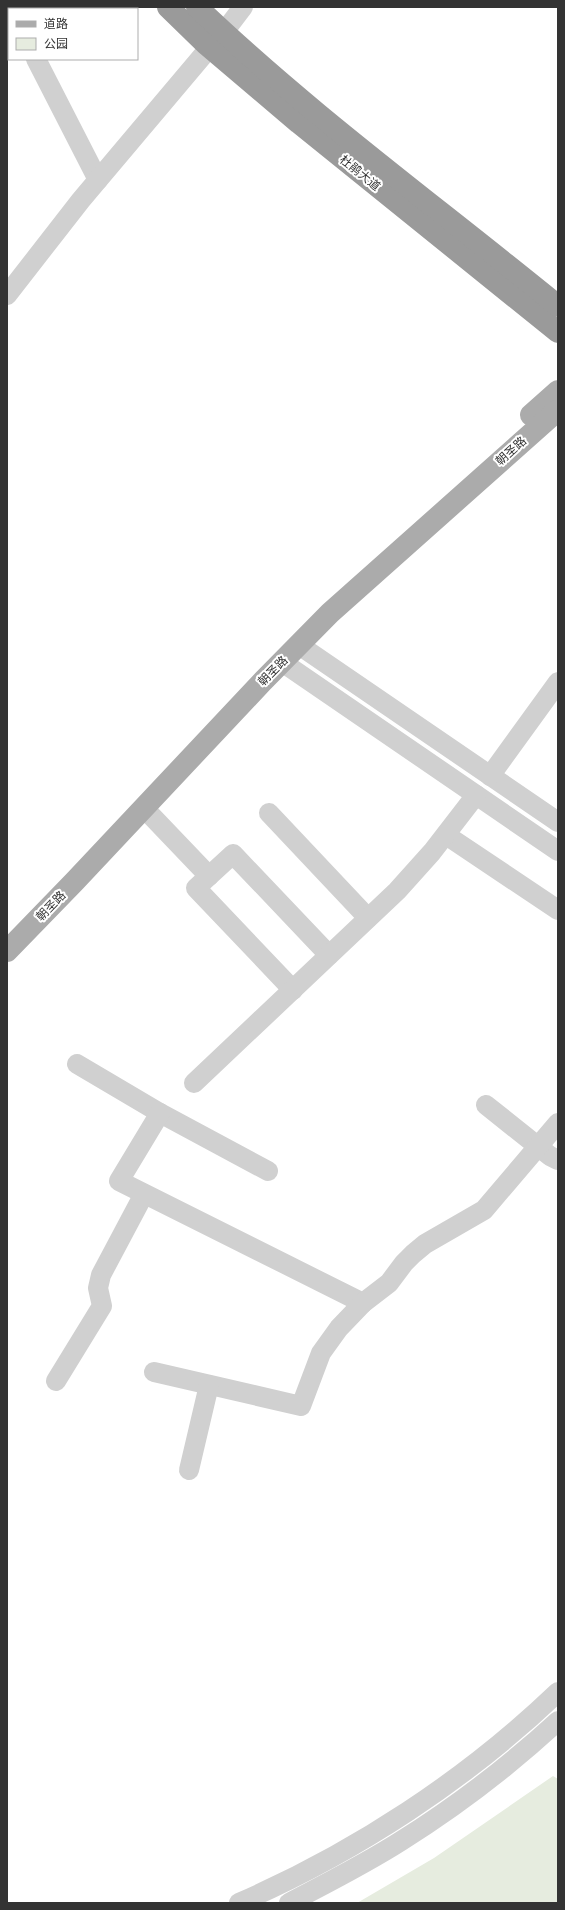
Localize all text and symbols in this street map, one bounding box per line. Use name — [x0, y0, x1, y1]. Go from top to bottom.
legend — [8, 8, 138, 60]
text: 道路 — [44, 17, 68, 31]
text: 公园 — [44, 37, 68, 51]
street label: 杜鹃大道 — [337, 152, 383, 194]
street label: 朝圣路 — [493, 434, 529, 468]
street label: 朝圣路 — [255, 653, 291, 689]
street label: 朝圣路 — [33, 888, 69, 924]

